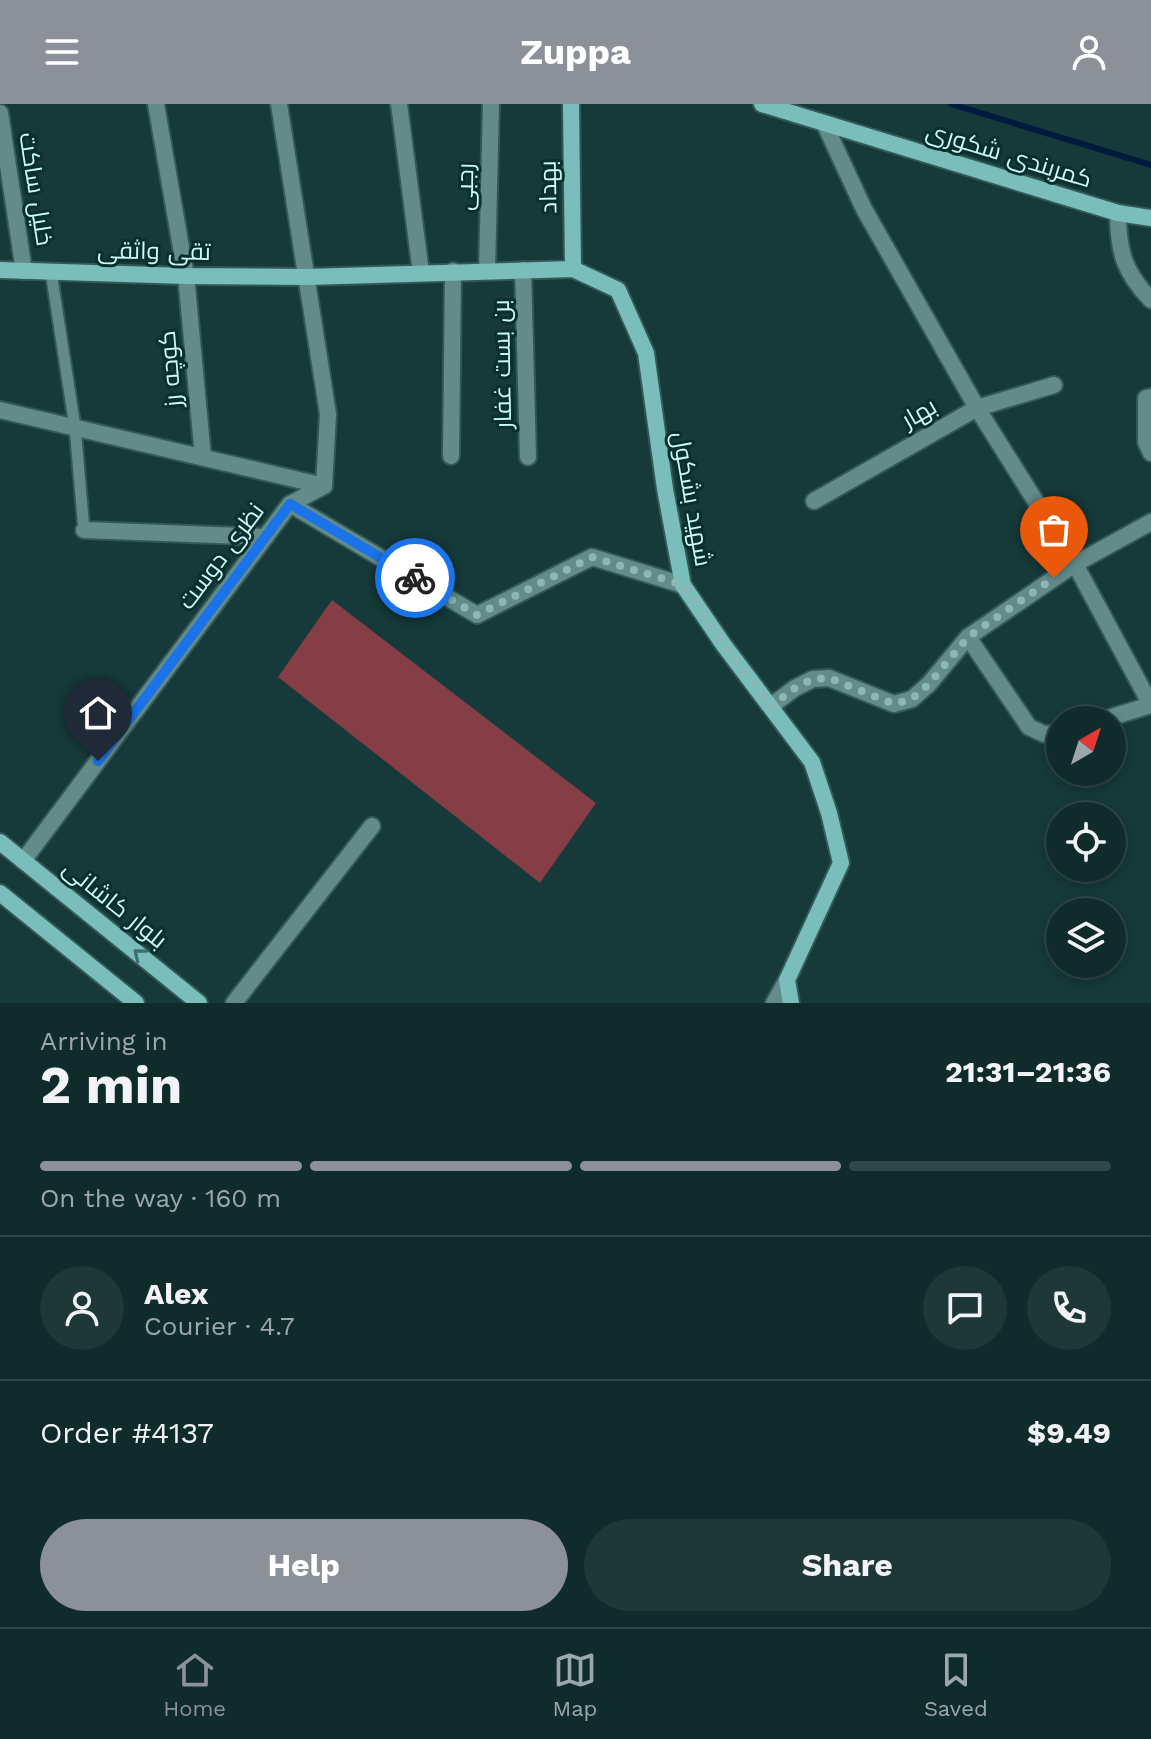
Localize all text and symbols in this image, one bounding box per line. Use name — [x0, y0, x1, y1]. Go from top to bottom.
icon: menu — [40, 30, 84, 74]
icon: person — [1067, 30, 1111, 74]
text: Zuppa — [520, 31, 631, 73]
street label: کمربندی شکوری — [923, 117, 1095, 193]
street label: خلیل ساکت — [13, 130, 59, 248]
street label: بهداد — [534, 160, 562, 214]
street label: رجبی — [451, 163, 479, 211]
street label: تقی واثقی — [97, 236, 212, 266]
street label: بن بست غفار — [487, 299, 517, 431]
street label: کوچه رز — [153, 329, 189, 411]
street label: بهار — [895, 392, 941, 435]
street label: شهید بشکول — [666, 429, 718, 569]
pin — [1020, 496, 1088, 578]
street label: نظری دوست — [172, 497, 270, 615]
icon: bag — [1032, 508, 1076, 552]
courier — [375, 538, 455, 618]
icon: bike — [393, 556, 437, 600]
pin — [64, 679, 132, 761]
icon: home — [76, 691, 120, 735]
north arrow — [1046, 706, 1126, 786]
map controls — [1046, 706, 1126, 978]
button: locate — [1046, 802, 1126, 882]
street label: بلوار کاشانی — [58, 854, 172, 954]
button: layers — [1046, 898, 1126, 978]
one-way arrow — [134, 949, 148, 964]
text: Arriving in — [40, 1026, 168, 1056]
text: 21:31–21:36 — [945, 1054, 1111, 1089]
text: 2 min — [40, 1055, 182, 1116]
text: On the way · 160 m — [40, 1183, 281, 1213]
button: person — [40, 1266, 124, 1350]
button: chat — [923, 1266, 1007, 1350]
button: phone — [1027, 1266, 1111, 1350]
text: Alex — [144, 1276, 208, 1311]
text: Courier · 4.7 — [144, 1311, 294, 1341]
text: Order #4137 — [40, 1415, 214, 1450]
text: $9.49 — [1027, 1415, 1111, 1450]
button: Help — [40, 1519, 568, 1611]
button: Share — [584, 1519, 1111, 1611]
tab: Home — [163, 1648, 226, 1721]
tab: Map — [553, 1648, 597, 1721]
tab: Saved — [924, 1648, 988, 1721]

